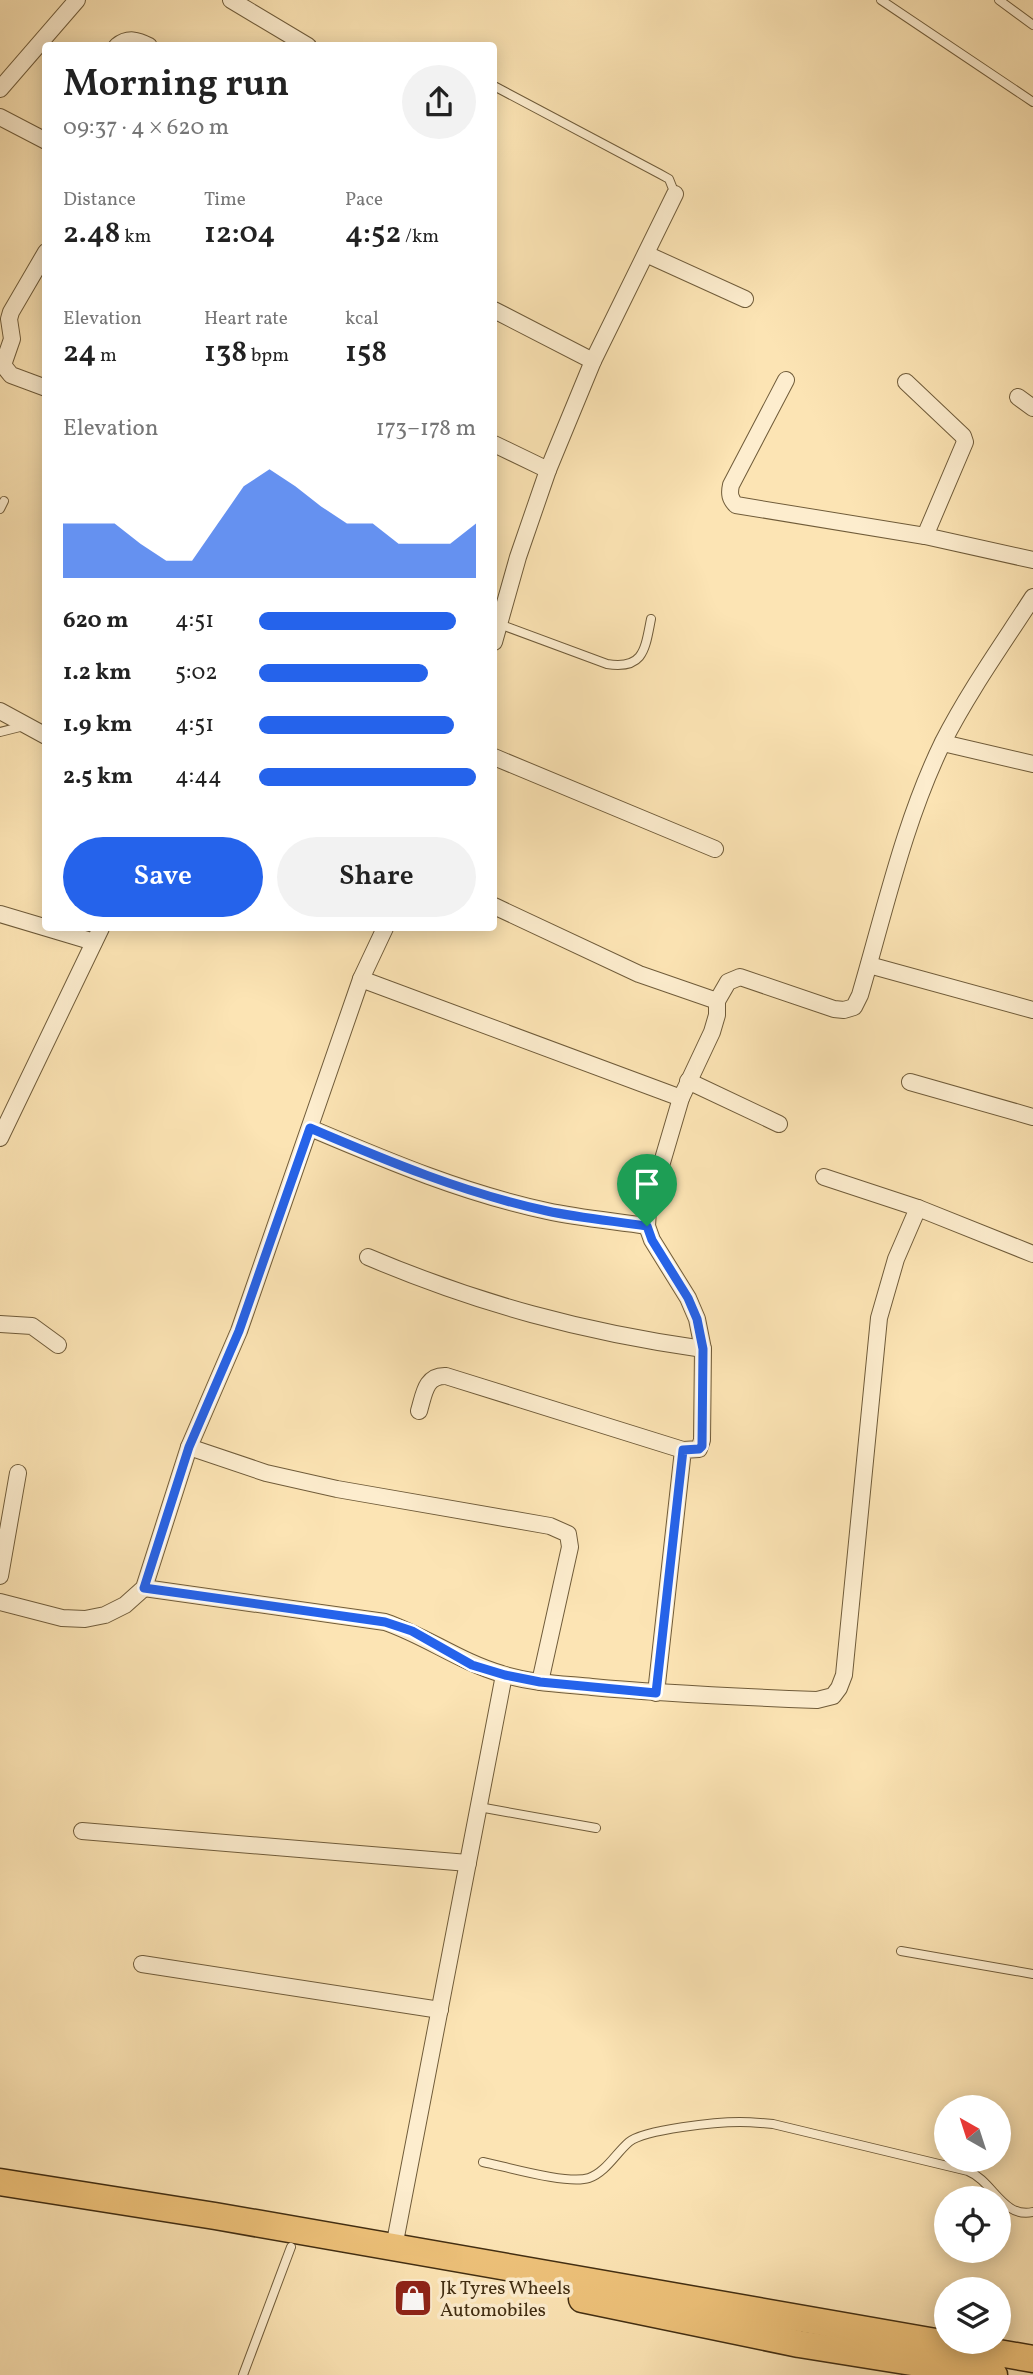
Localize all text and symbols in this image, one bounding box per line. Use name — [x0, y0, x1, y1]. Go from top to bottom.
text: Morning run — [63, 59, 289, 112]
button: share — [402, 65, 476, 139]
text: 09:37 · 4 × 620 m — [63, 112, 229, 144]
text: Distance — [63, 187, 136, 213]
text: Time — [204, 187, 246, 213]
text: Pace — [345, 187, 383, 213]
text: 2.48 — [63, 213, 120, 255]
text: 12:04 — [204, 213, 275, 255]
text: 4:52 — [345, 213, 401, 255]
text: km — [120, 224, 151, 250]
text: /km — [401, 224, 439, 250]
text: Elevation — [63, 306, 142, 332]
text: Heart rate — [204, 306, 288, 332]
text: kcal — [345, 306, 379, 332]
text: 24 — [63, 332, 96, 374]
text: 138 — [204, 332, 247, 374]
text: 158 — [345, 332, 387, 374]
text: m — [96, 343, 117, 369]
text: bpm — [247, 343, 289, 369]
text: Elevation — [63, 413, 159, 445]
text: 173–178 m — [376, 413, 476, 445]
text: 620 m — [63, 605, 129, 637]
text: 4:51 — [175, 605, 214, 637]
text: 1.2 km — [63, 657, 132, 689]
text: 5:02 — [175, 657, 218, 689]
text: 1.9 km — [63, 709, 132, 741]
text: 4:51 — [175, 709, 214, 741]
text: 2.5 km — [63, 761, 133, 793]
text: 4:44 — [175, 761, 222, 793]
button: Save — [63, 837, 263, 917]
button: Share — [277, 837, 476, 917]
pin — [617, 1154, 677, 1226]
icon: arrive — [628, 1165, 666, 1203]
north arrow — [934, 2095, 1012, 2172]
map controls — [934, 2095, 1011, 2354]
button: locate — [934, 2186, 1011, 2263]
place label: Jk Tyres Wheels Automobiles — [440, 2276, 571, 2324]
shop icon: Jk Tyres Wheels Automobiles — [392, 2277, 434, 2319]
button: layers — [934, 2277, 1011, 2354]

